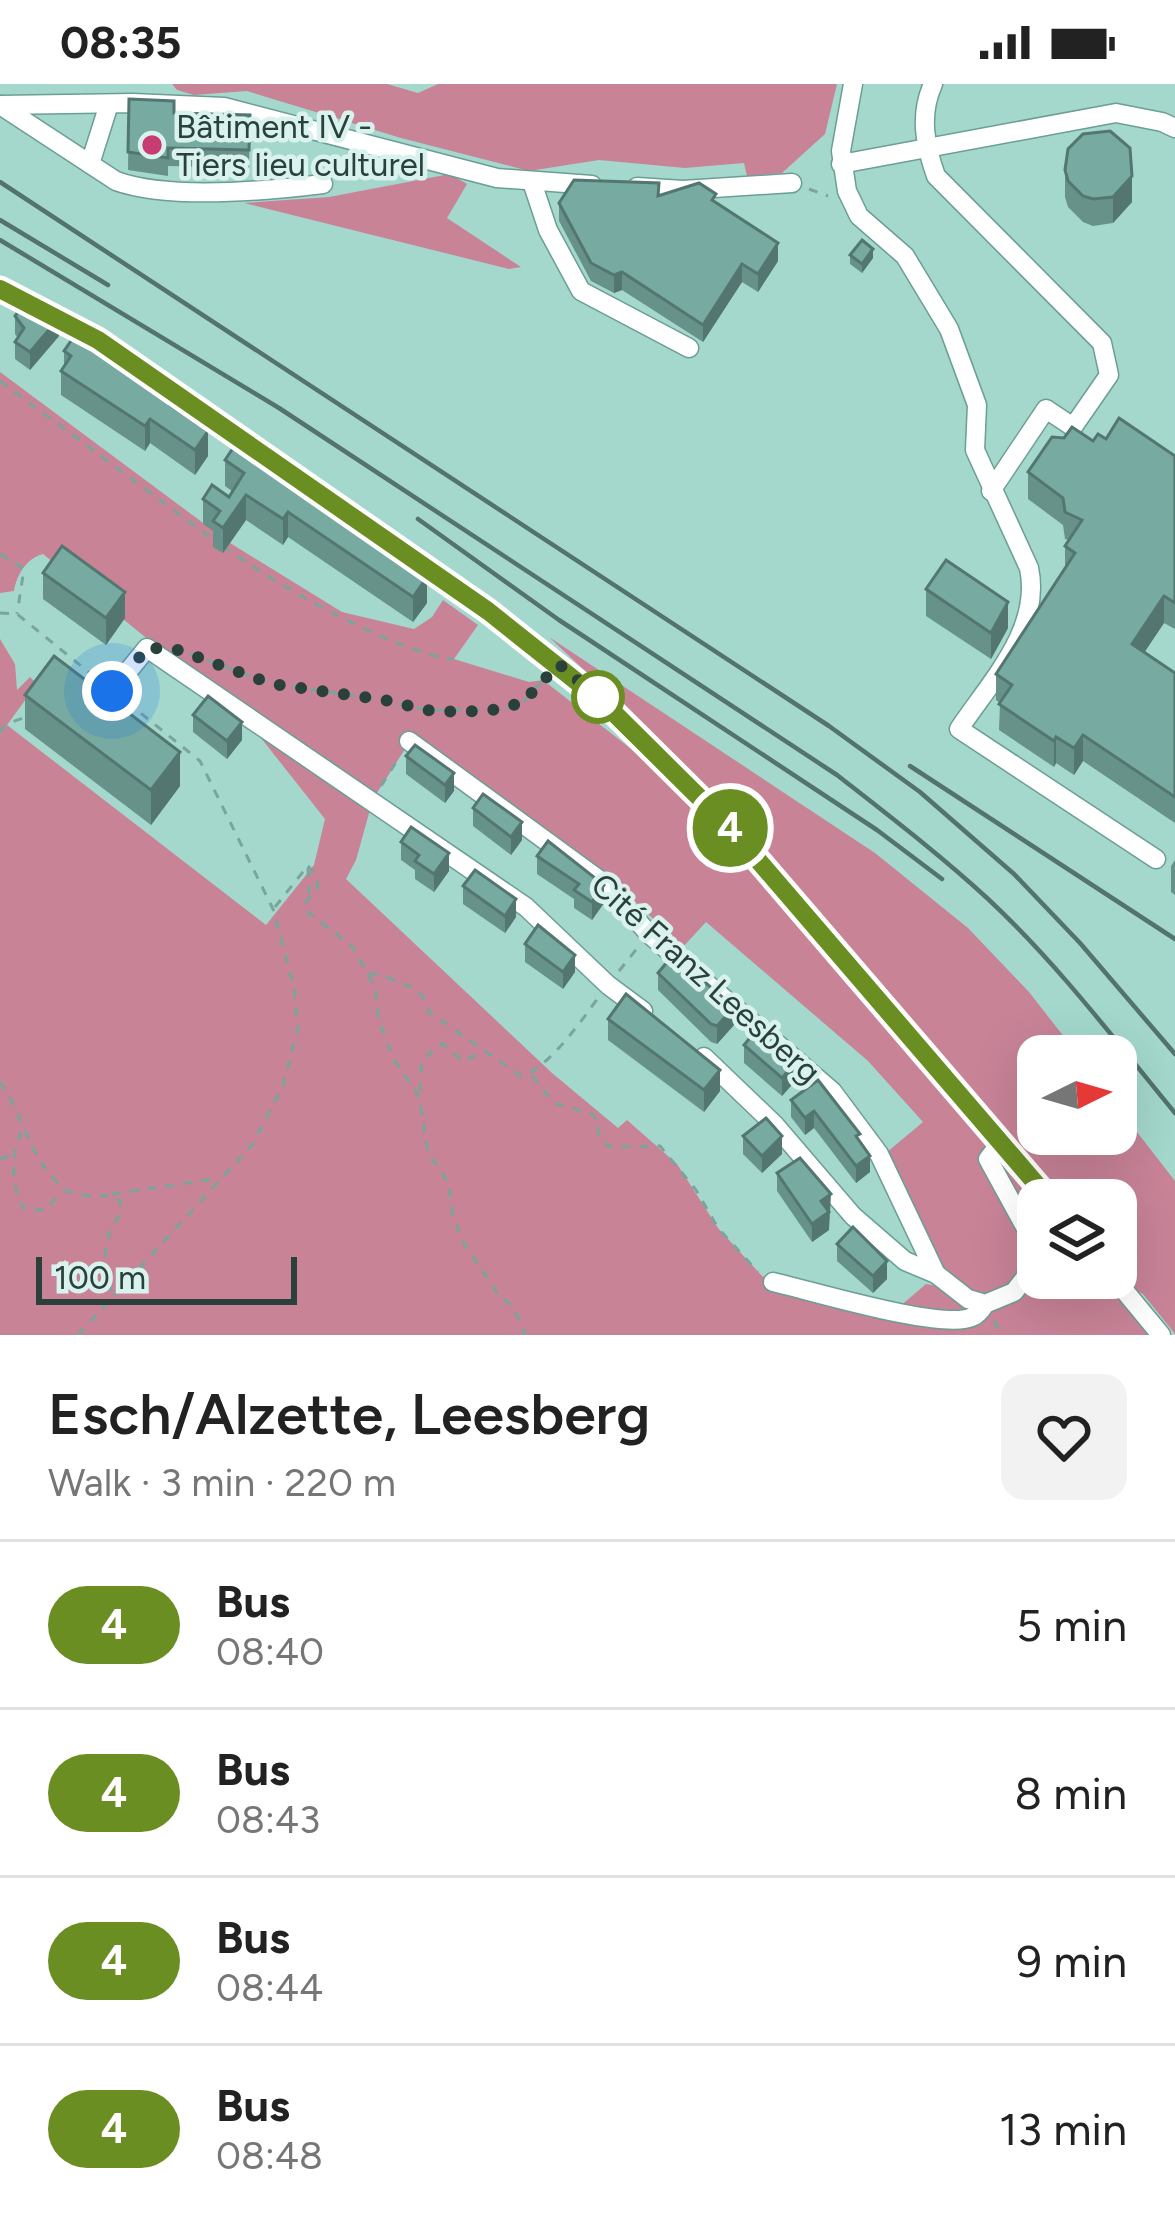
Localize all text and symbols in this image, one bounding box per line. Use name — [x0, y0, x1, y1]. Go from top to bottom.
text: 08:35 — [60, 15, 181, 69]
place label: Bâtiment IV - Tiers lieu culturel — [176, 107, 425, 184]
marker: Bâtiment IV - Tiers lieu culturel — [139, 132, 165, 158]
your location — [82, 661, 142, 721]
unlabelled marker — [573, 672, 623, 722]
line badge: 4 — [691, 789, 769, 867]
text: 4 — [717, 802, 743, 853]
street label: Cité Franz Leesberg — [583, 865, 829, 1091]
north arrow — [1017, 1035, 1137, 1155]
map controls — [1017, 1035, 1137, 1299]
button: layers — [1017, 1179, 1137, 1299]
scale bar — [36, 1251, 297, 1304]
text: 100 m — [54, 1258, 146, 1297]
button: heart — [1001, 1374, 1127, 1500]
text: Esch/Alzette, Leesberg — [48, 1380, 650, 1448]
text: Walk · 3 min · 220 m — [48, 1459, 396, 1506]
text: Bus — [216, 1574, 290, 1628]
text: 5 min — [1016, 1598, 1127, 1652]
text: 4 — [101, 1599, 127, 1650]
text: 08:40 — [216, 1628, 324, 1675]
text: Bus — [216, 1742, 290, 1796]
text: 8 min — [1014, 1766, 1127, 1820]
text: 4 — [101, 1767, 127, 1818]
text: 08:43 — [216, 1796, 320, 1843]
text: Bus — [216, 1910, 290, 1964]
text: 9 min — [1017, 1934, 1127, 1988]
text: 4 — [101, 1935, 127, 1986]
text: 08:44 — [216, 1964, 323, 2011]
text: Bus — [216, 2078, 290, 2132]
text: 13 min — [999, 2102, 1127, 2156]
text: 4 — [101, 2103, 127, 2154]
text: 08:48 — [216, 2132, 323, 2179]

